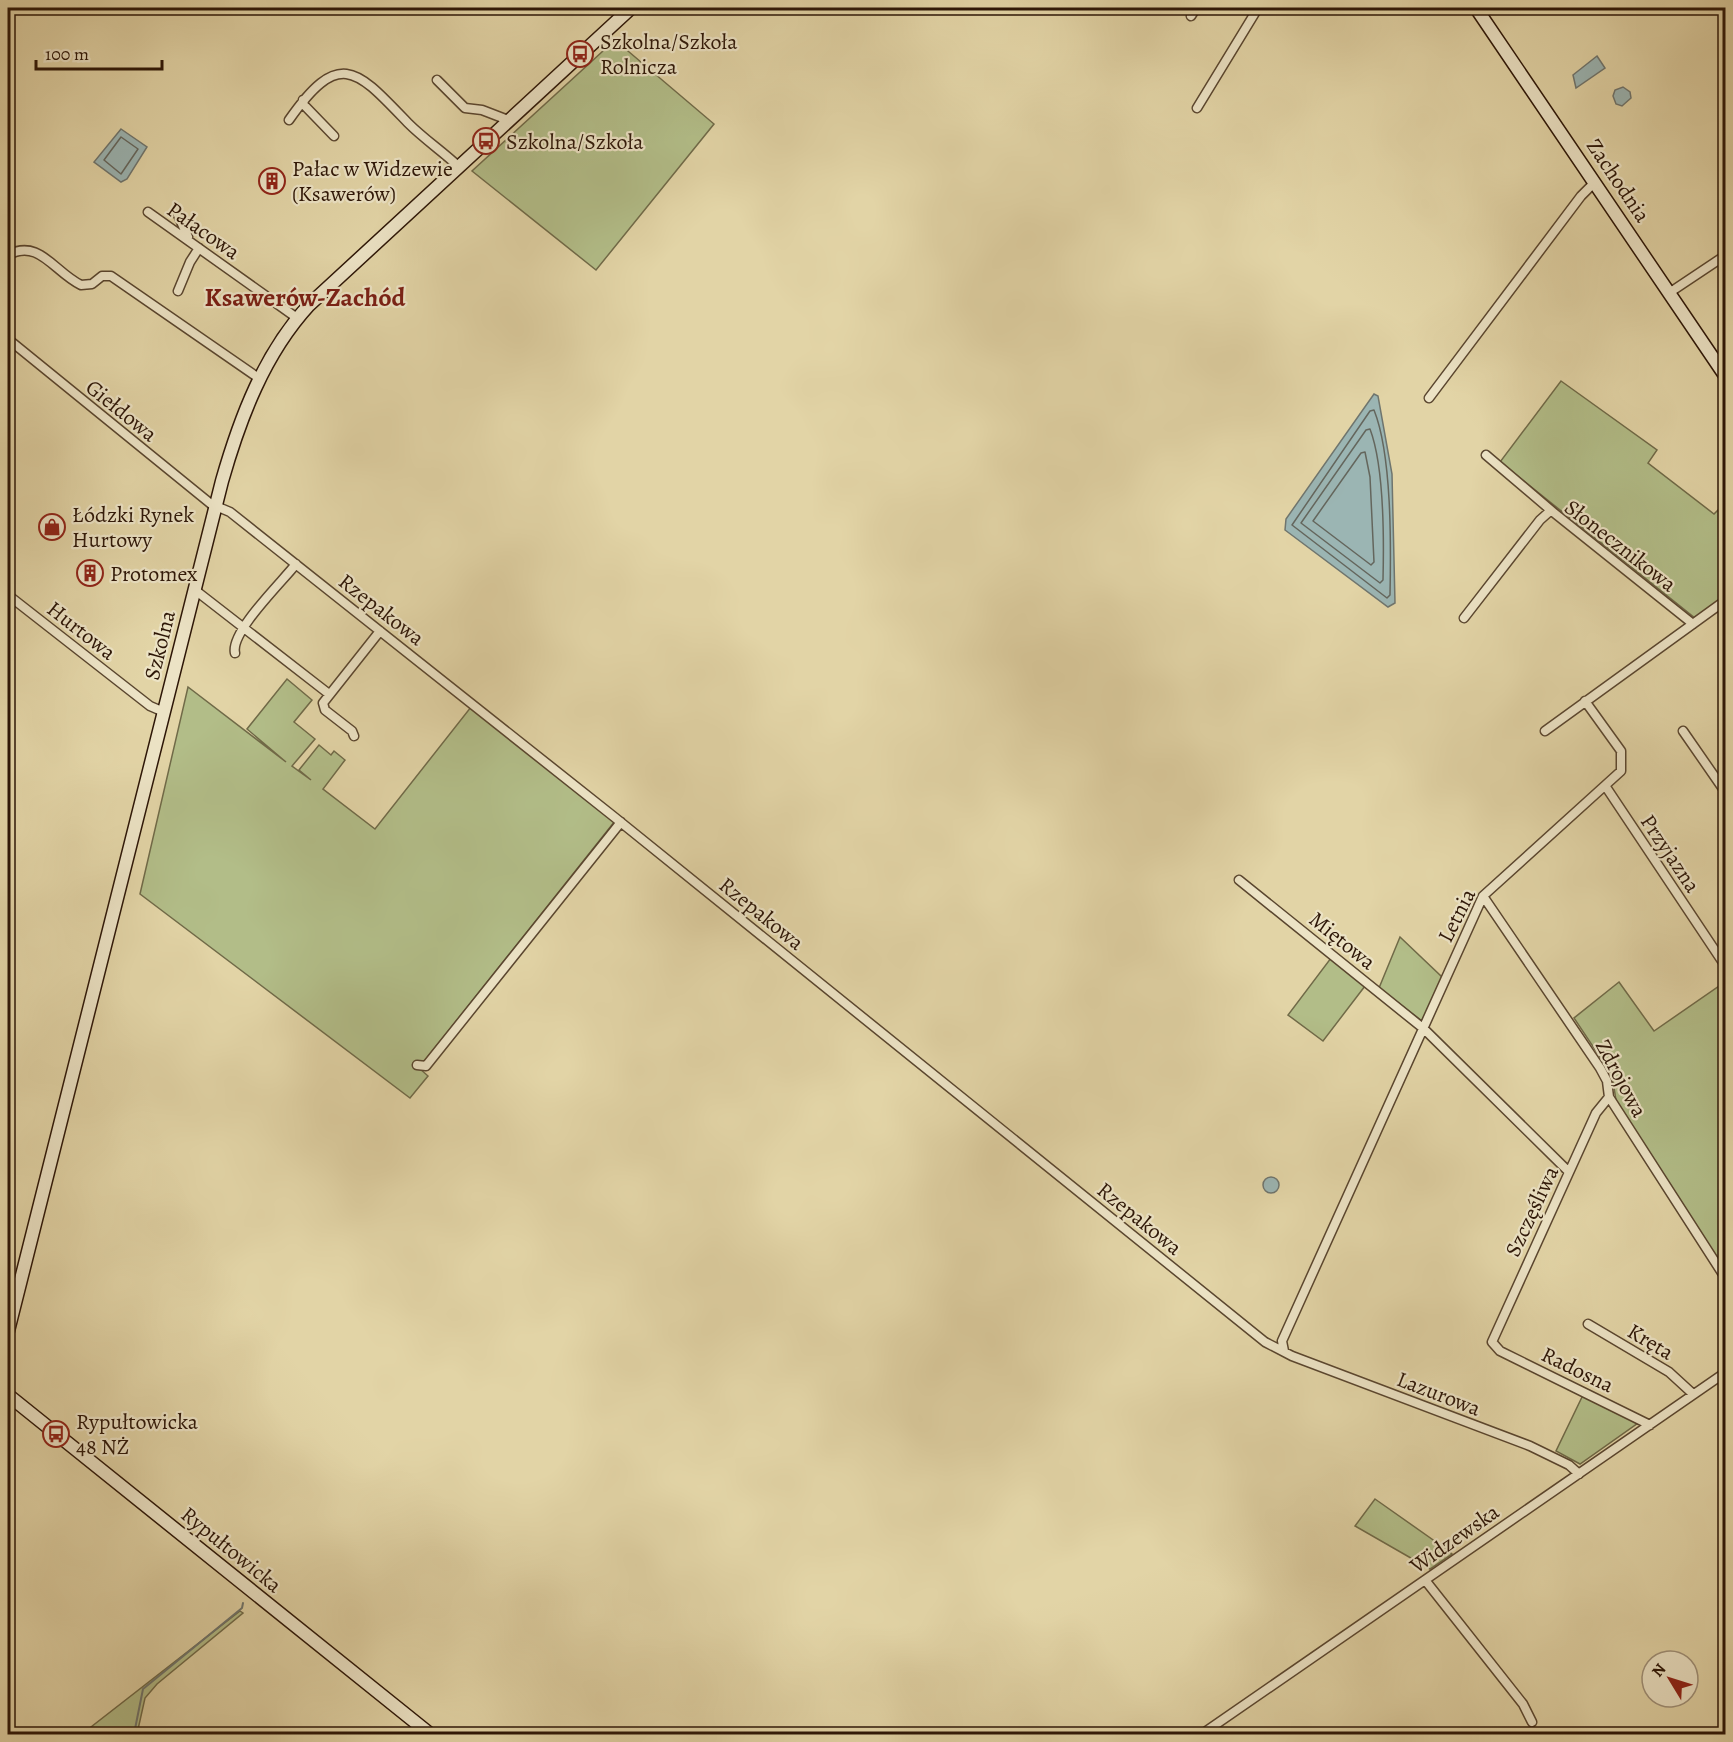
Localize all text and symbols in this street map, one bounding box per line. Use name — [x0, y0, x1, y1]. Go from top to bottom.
place label: Szkolna/Szkoła Rolnicza — [600, 27, 738, 82]
scale bar — [36, 33, 162, 71]
bus stop icon: Szkolna/Szkoła Rolnicza — [565, 39, 595, 69]
text: 100 m — [45, 42, 89, 66]
bus stop icon: Szkolna/Szkoła — [471, 126, 501, 156]
place label: Szkolna/Szkoła — [506, 127, 644, 157]
street label: Zachodnia — [1579, 133, 1658, 229]
place label: Pałac w Widzewie (Ksawerów) — [292, 154, 453, 209]
building icon: Pałac w Widzewie (Ksawerów) — [257, 166, 287, 196]
street label: Pałacowa — [161, 195, 247, 267]
district label: Ksawerów-Zachód — [205, 280, 406, 315]
street label: Giełdowa — [79, 373, 164, 449]
street label: Słonecznikowa — [1558, 493, 1683, 599]
place label: Łódzki Rynek Hurtowy — [72, 500, 194, 555]
shop icon: Łódzki Rynek Hurtowy — [37, 512, 67, 542]
building icon: Protomex — [75, 558, 105, 588]
place label: Protomex — [110, 559, 198, 589]
street label: Rzepakowa — [332, 567, 431, 653]
street label: Hurtowa — [41, 594, 123, 668]
street label: Szkolna — [137, 606, 183, 683]
street label: Przyjazna — [1633, 809, 1708, 899]
street label: Rzepakowa — [712, 870, 811, 958]
street label: Letnia — [1431, 883, 1483, 948]
street label: Miętowa — [1303, 905, 1383, 977]
street label: Zdrojowa — [1588, 1034, 1655, 1123]
street label: Szczęśliwa — [1498, 1160, 1566, 1262]
street label: Rzepakowa — [1090, 1175, 1189, 1263]
street label: Kręta — [1622, 1316, 1680, 1368]
street label: Radosna — [1536, 1339, 1619, 1401]
street label: Lazurowa — [1392, 1364, 1486, 1424]
place label: Rypułtowicka 48 NŻ — [76, 1407, 199, 1462]
bus stop icon: Rypułtowicka 48 NŻ — [41, 1419, 71, 1449]
street label: Widzewska — [1403, 1497, 1506, 1581]
street label: Rypułtowicka — [175, 1500, 289, 1600]
north arrow — [1640, 1649, 1700, 1709]
text: N — [1647, 1659, 1671, 1682]

